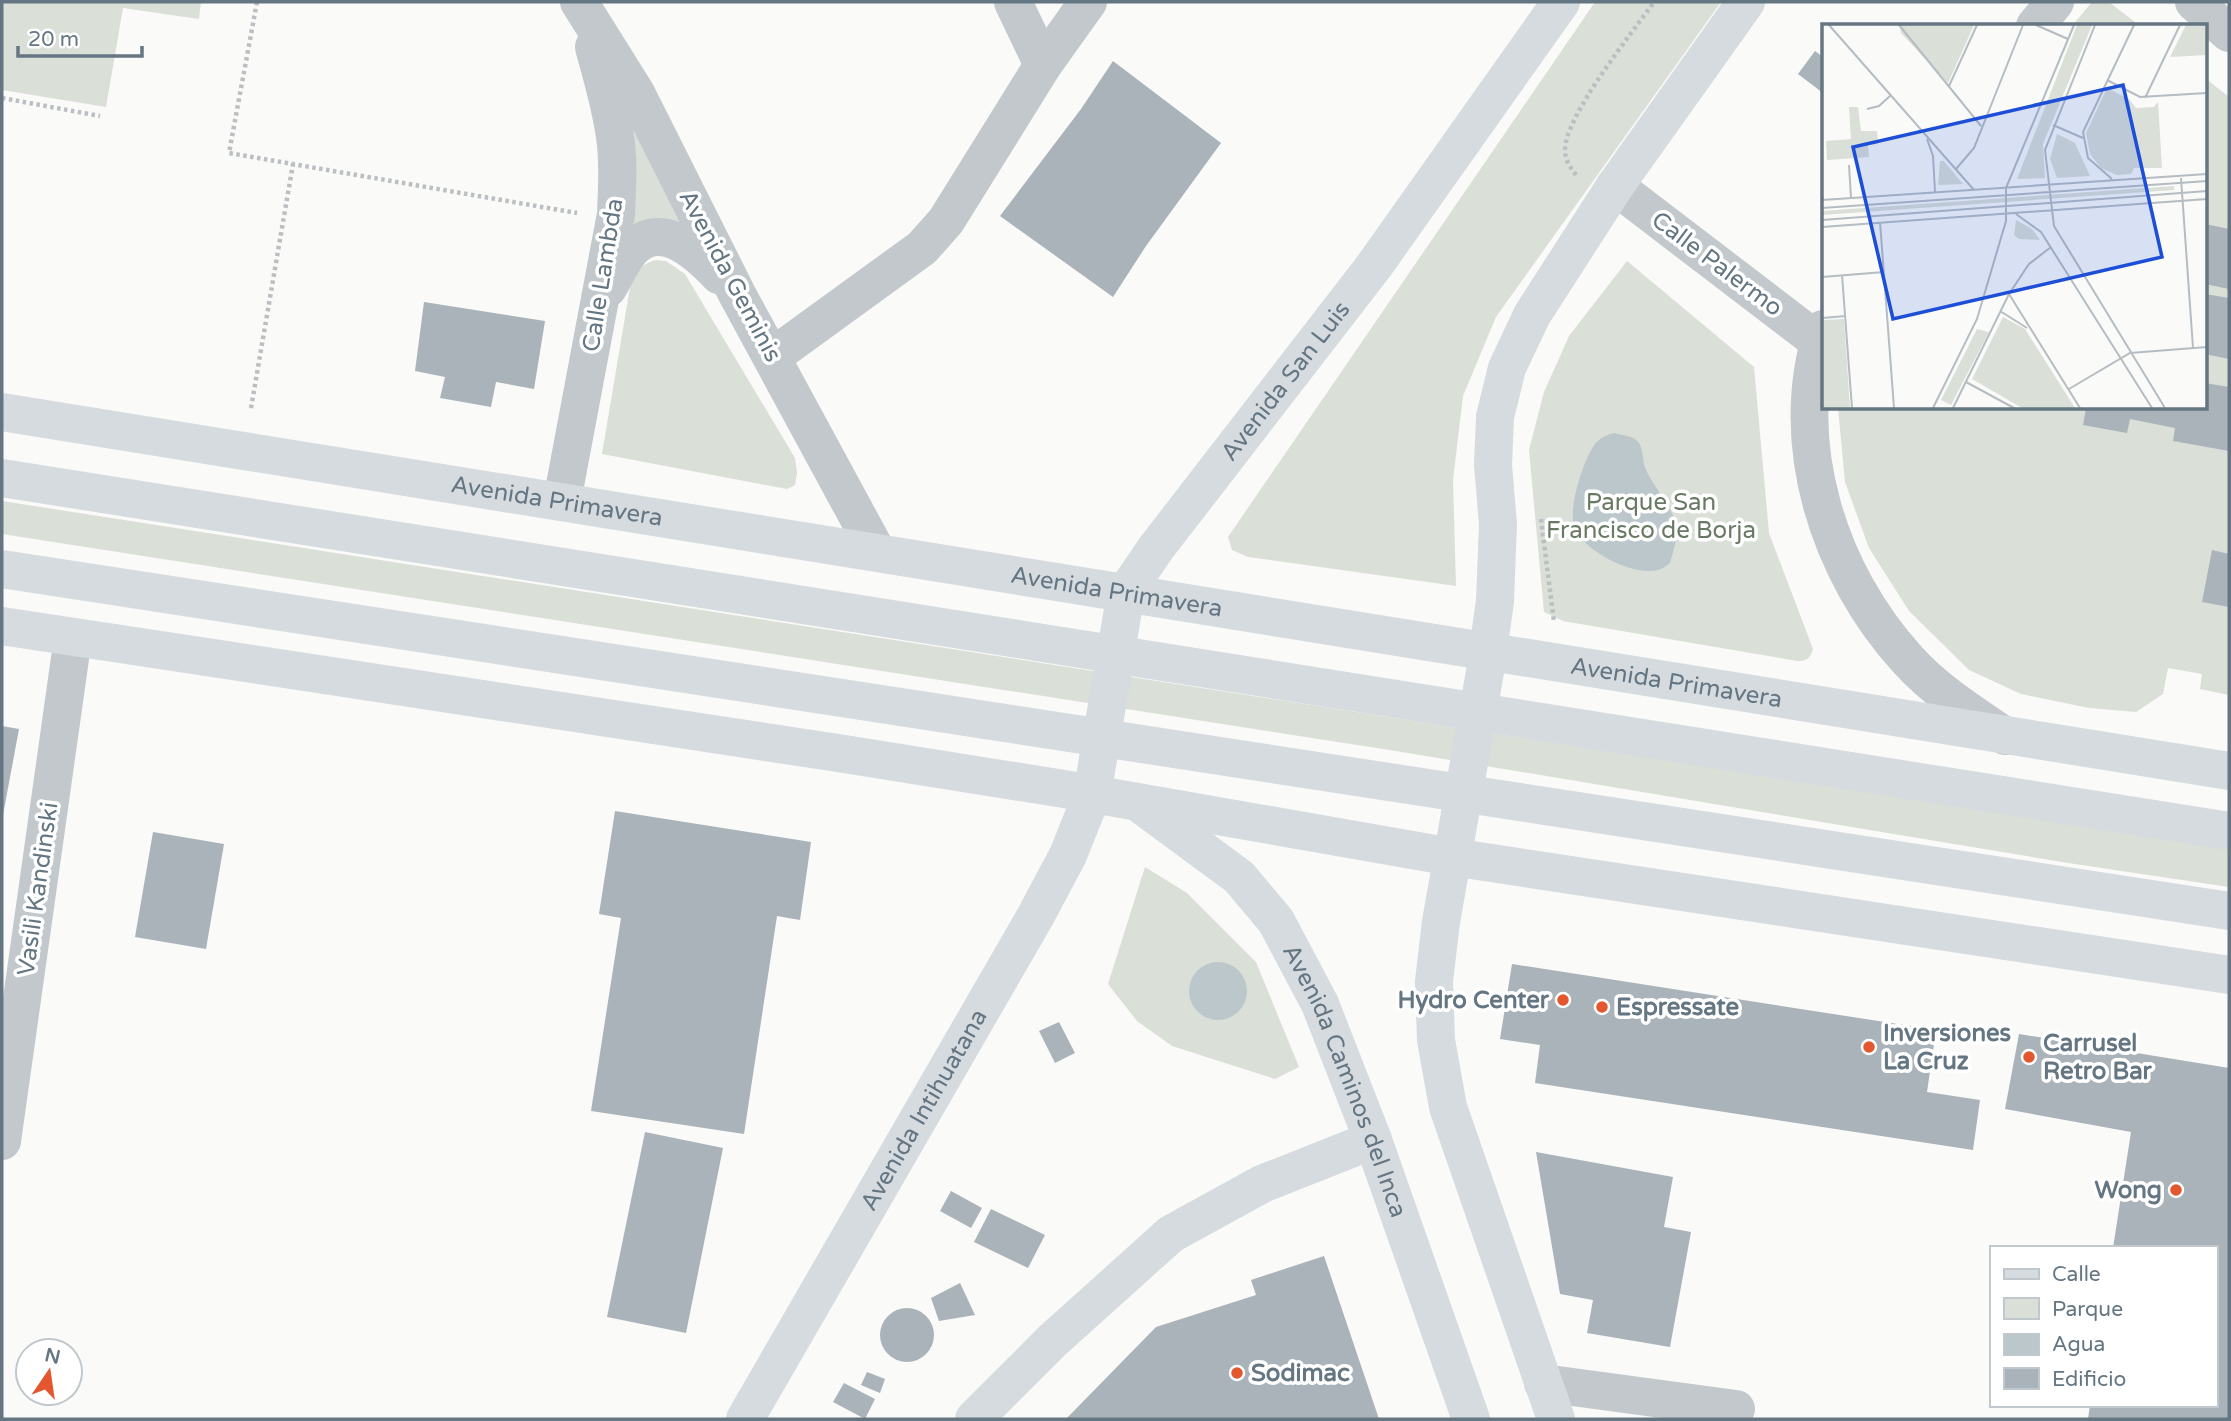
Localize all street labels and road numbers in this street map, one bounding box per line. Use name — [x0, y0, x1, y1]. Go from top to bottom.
street label: Avenida Geminis — [672, 185, 788, 367]
street label: Calle Lambda — [577, 196, 629, 354]
street label: Calle Palermo — [1646, 205, 1788, 323]
street label: Avenida San Luis — [1214, 295, 1356, 466]
street label: Avenida Primavera — [449, 470, 665, 532]
street label: Avenida Primavera — [1009, 560, 1225, 623]
street label: Avenida Primavera — [1568, 651, 1784, 714]
street label: Vasili Kandinski — [11, 800, 65, 978]
street label: Avenida Caminos del Inca — [1276, 939, 1413, 1221]
street label: Avenida Intihuatana — [854, 1004, 993, 1216]

